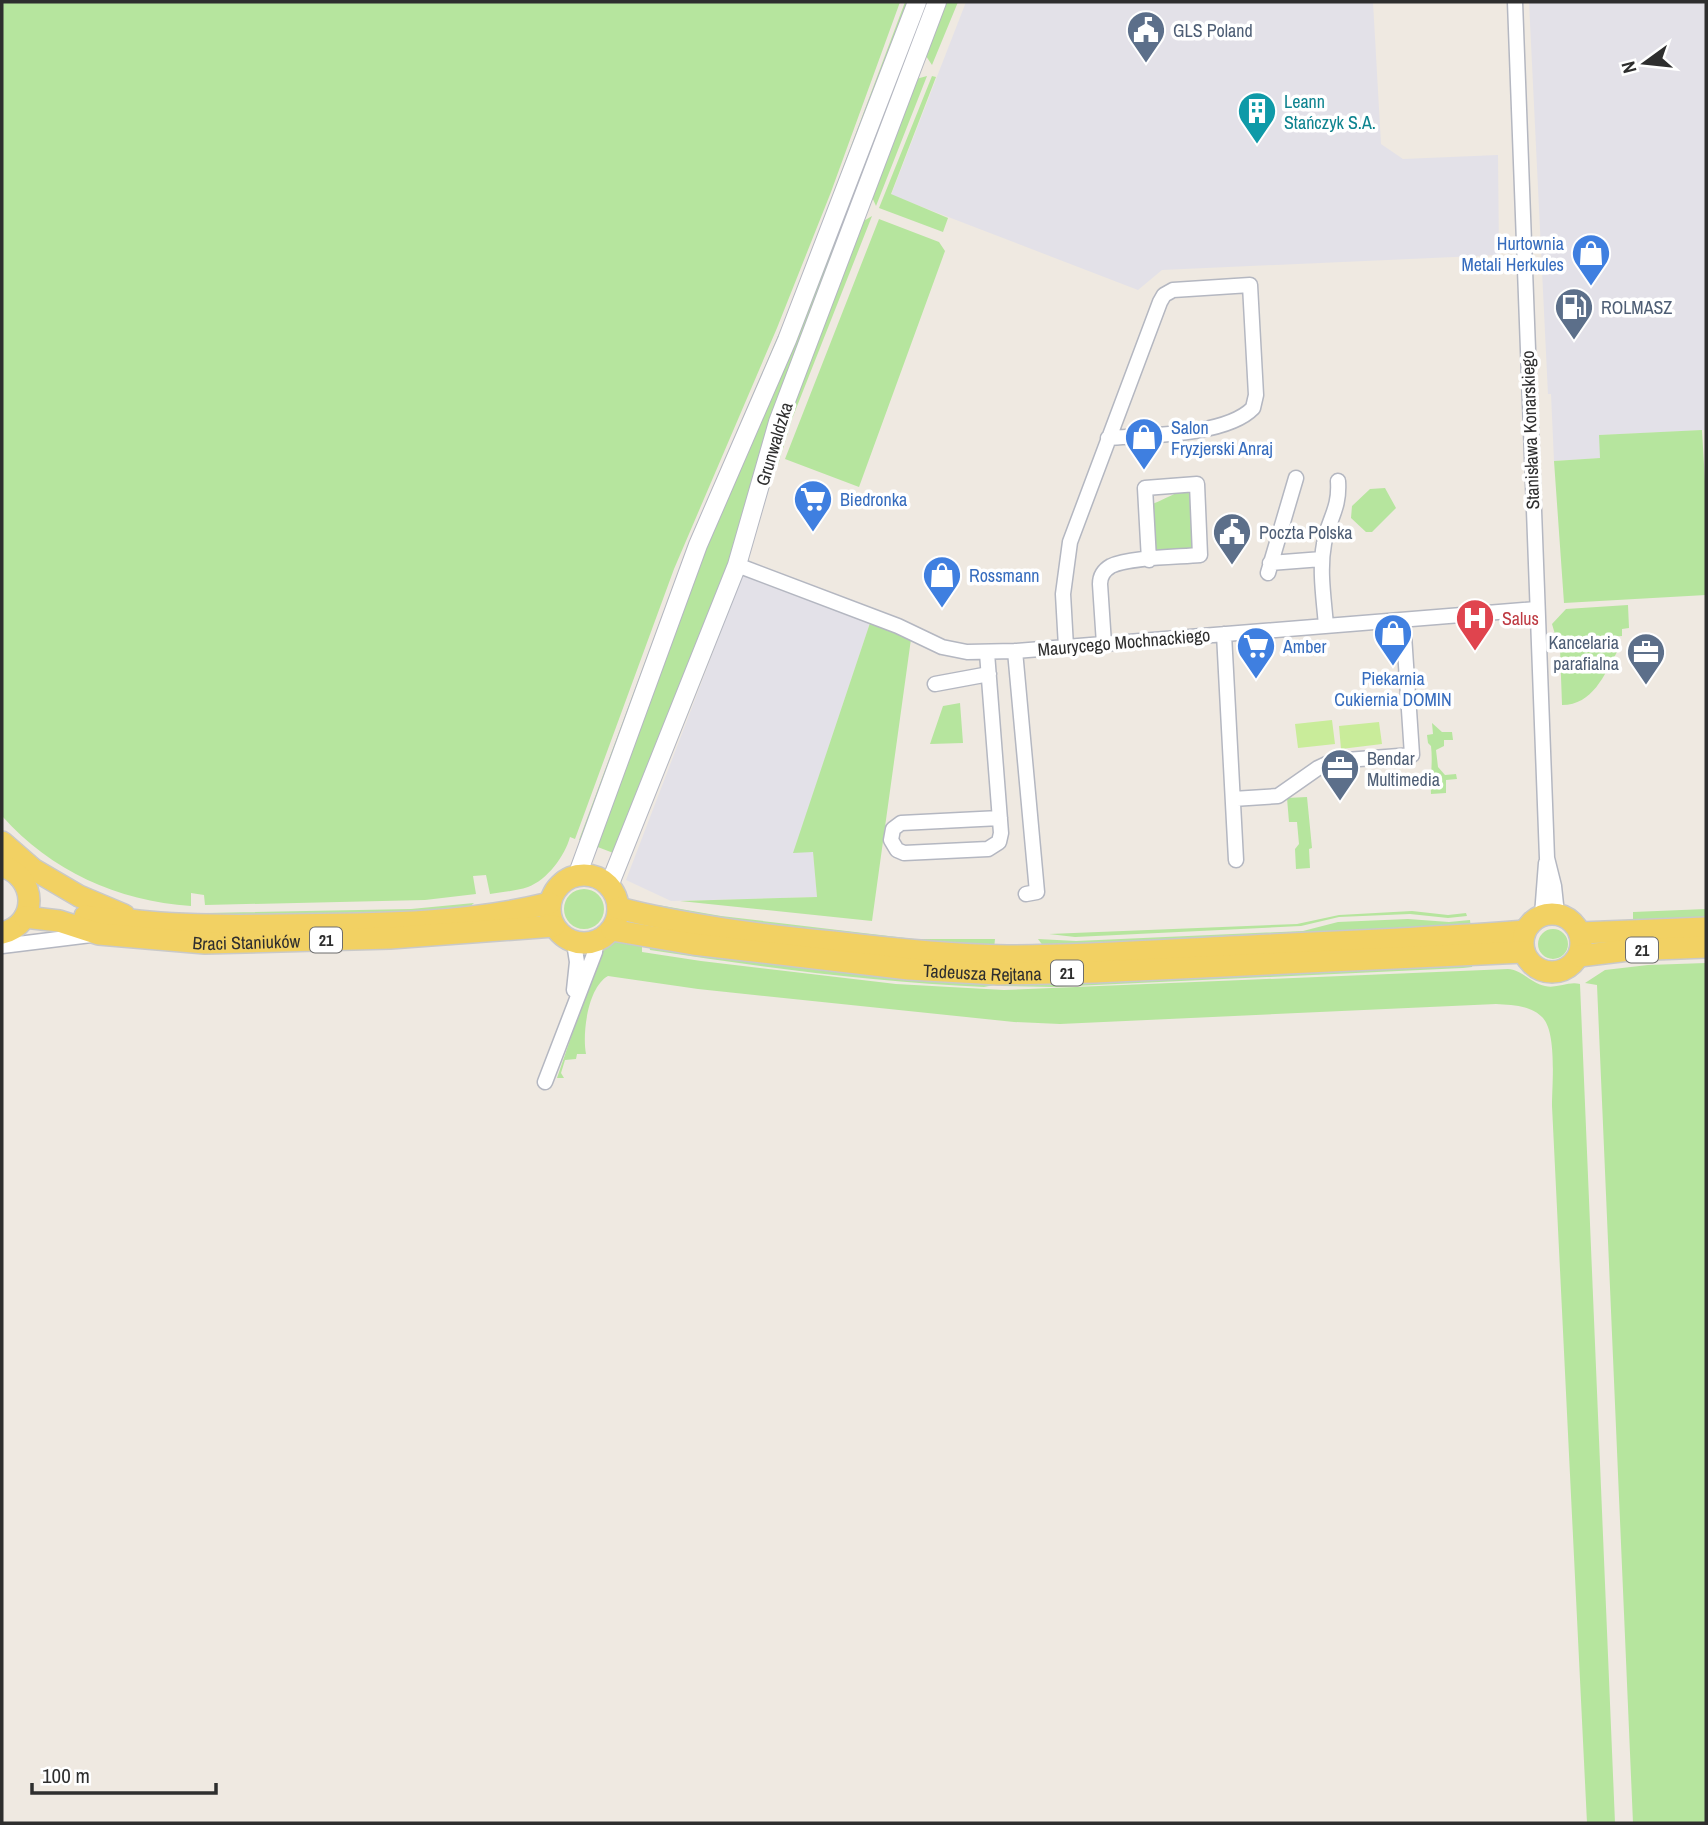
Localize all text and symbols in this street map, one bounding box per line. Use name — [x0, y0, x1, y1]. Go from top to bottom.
public building icon: GLS Poland — [1125, 9, 1167, 64]
place label: GLS Poland — [1173, 18, 1253, 43]
north arrow — [1610, 28, 1680, 98]
text: N — [1615, 59, 1643, 76]
place label: Leann Stańczyk S.A. — [1284, 89, 1376, 135]
building icon: Leann Stańczyk S.A. — [1236, 90, 1278, 145]
place label: Hurtownia Metali Herkules — [1461, 231, 1564, 277]
shop icon: Hurtownia Metali Herkules — [1570, 232, 1612, 287]
fuel station icon: ROLMASZ — [1553, 286, 1595, 341]
place label: ROLMASZ — [1601, 295, 1672, 320]
street label: Stanisława Konarskiego — [1515, 350, 1545, 510]
street label: Grunwaldzka — [749, 399, 799, 489]
place label: Salon Fryzjerski Anraj — [1171, 415, 1273, 461]
shop icon: Salon Fryzjerski Anraj — [1123, 416, 1165, 471]
supermarket icon: Biedronka — [792, 478, 834, 533]
place label: Biedronka — [840, 487, 907, 512]
public building icon: Poczta Polska — [1211, 511, 1253, 566]
place label: Poczta Polska — [1259, 520, 1353, 545]
shop icon: Rossmann — [921, 554, 963, 609]
place label: Rossmann — [969, 563, 1040, 588]
hospital icon: Salus — [1454, 597, 1496, 652]
place label: Salus — [1502, 606, 1539, 631]
shop icon: Piekarnia Cukiernia DOMIN — [1372, 612, 1414, 667]
street label: Maurycego Mochnackiego — [1037, 622, 1211, 662]
supermarket icon: Amber — [1235, 625, 1277, 680]
place label: Kancelaria parafialna — [1548, 630, 1619, 676]
office icon: Kancelaria parafialna — [1625, 631, 1667, 686]
place label: Amber — [1282, 634, 1327, 659]
place label: Piekarnia Cukiernia DOMIN — [1334, 666, 1452, 712]
place label: Bendar Multimedia — [1367, 746, 1440, 792]
office icon: Bendar Multimedia — [1319, 747, 1361, 802]
street label: Braci Staniuków — [192, 928, 301, 956]
road number: 21 — [310, 928, 342, 952]
road number: 21 — [1626, 938, 1658, 962]
street label: Tadeusza Rejtana — [922, 957, 1042, 987]
road number: 21 — [1051, 960, 1083, 986]
scale bar — [32, 1752, 215, 1796]
text: 100 m — [42, 1761, 90, 1790]

